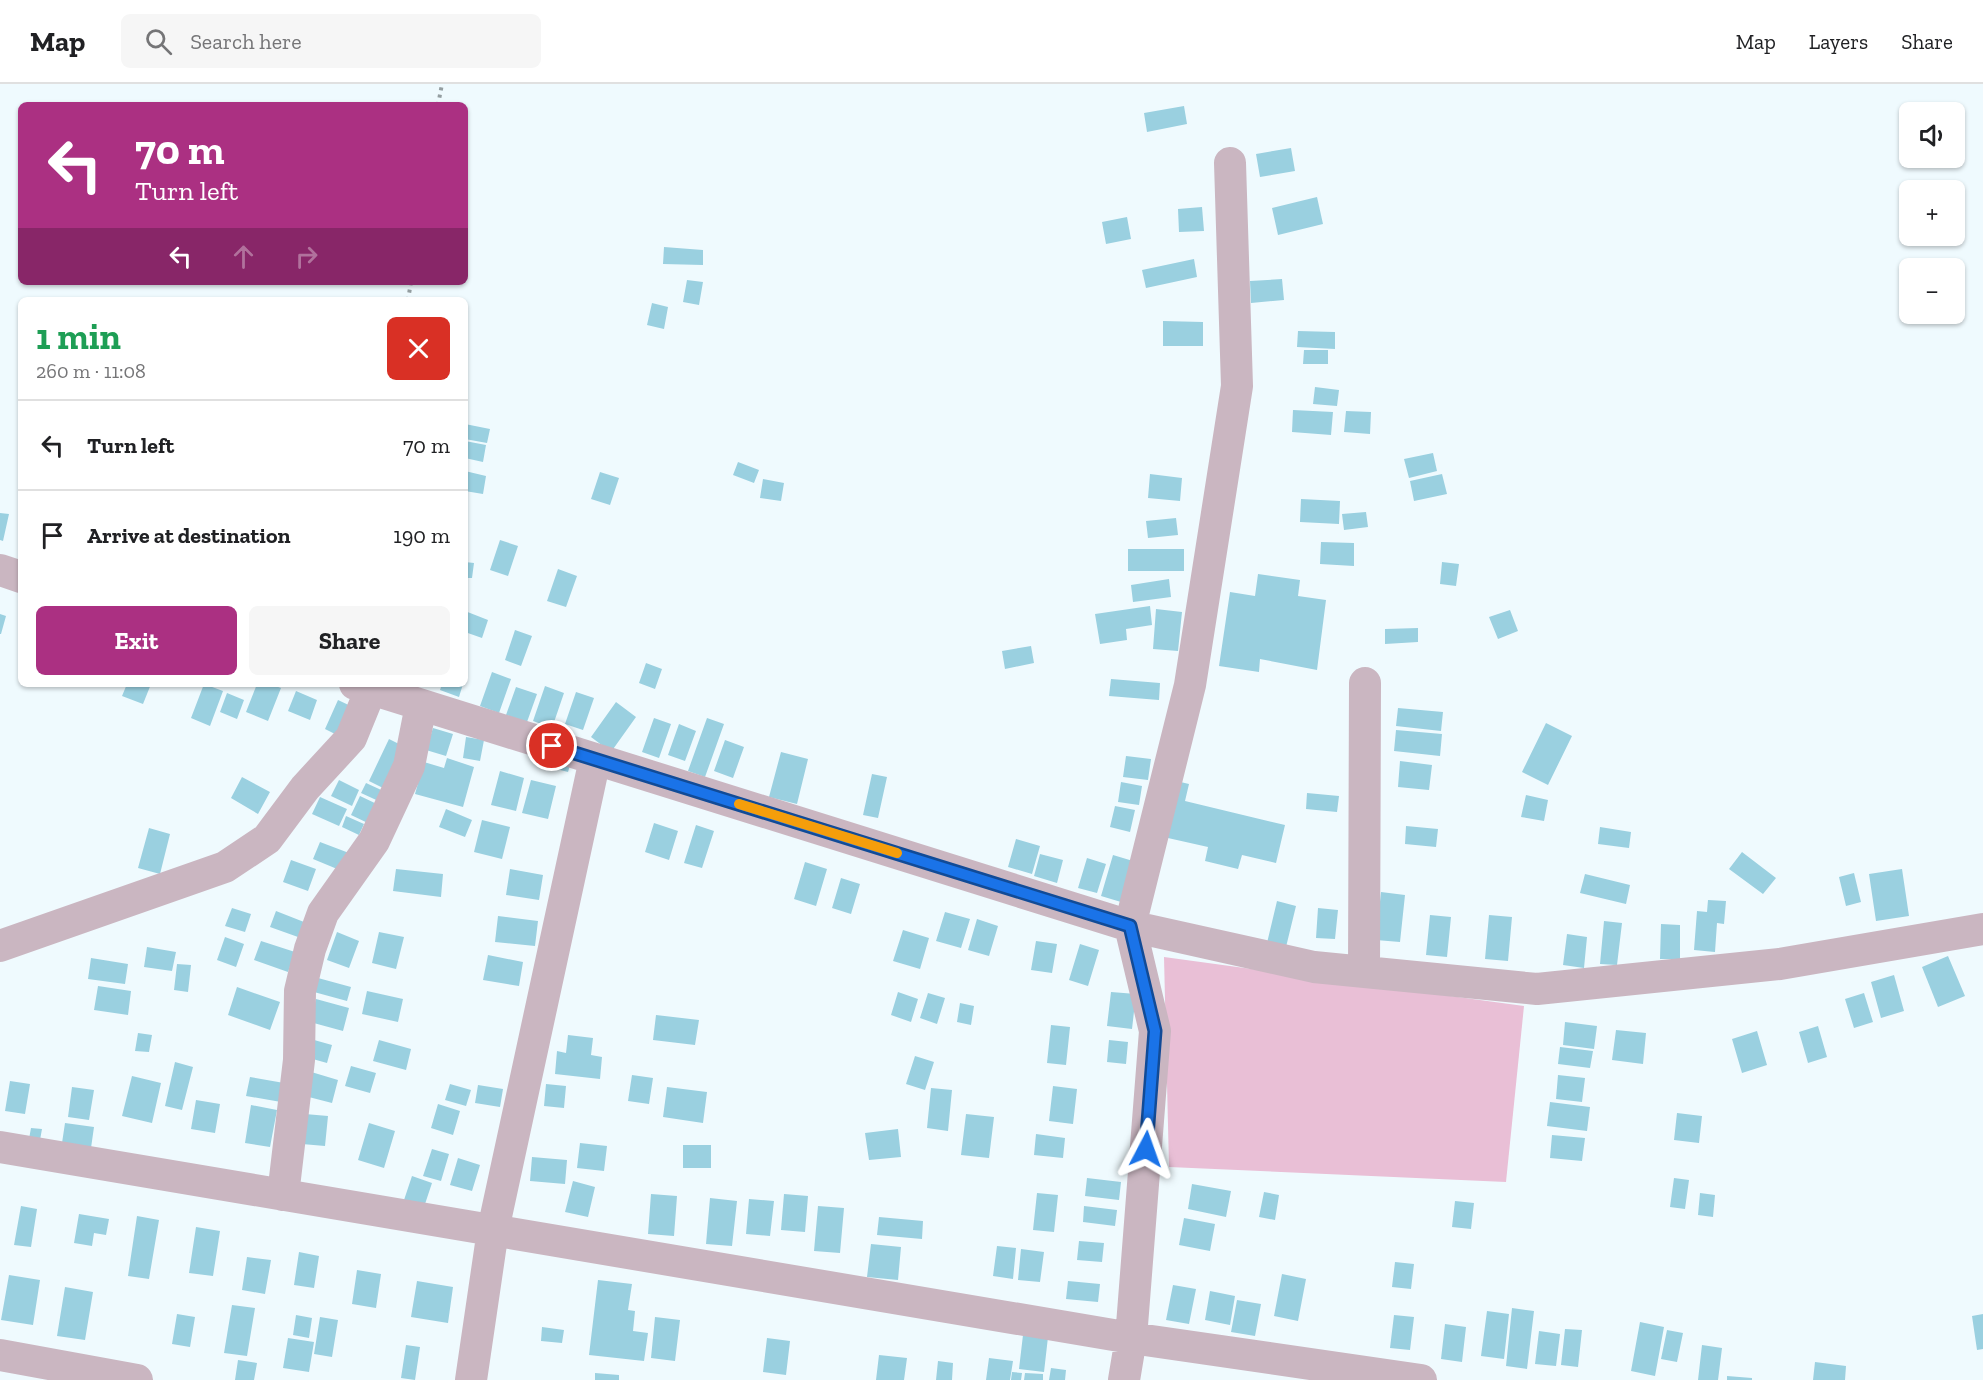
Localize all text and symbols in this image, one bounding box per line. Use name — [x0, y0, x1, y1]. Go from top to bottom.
search box — [121, 14, 541, 68]
text: Map — [30, 25, 85, 58]
icon: search — [142, 25, 175, 58]
text: Search here — [190, 28, 302, 55]
text: Map — [1736, 29, 1776, 54]
text: Layers — [1809, 29, 1868, 54]
text: Share — [1901, 29, 1953, 54]
map controls — [1899, 102, 1965, 324]
button: sound — [1899, 102, 1965, 168]
text: 70 m — [135, 124, 225, 175]
icon: left — [36, 126, 114, 204]
text: Turn left — [135, 175, 238, 207]
button: + — [1899, 180, 1965, 246]
icon: left — [164, 240, 197, 273]
icon: ahead — [227, 240, 260, 273]
icon: right — [290, 240, 323, 273]
button: − — [1899, 258, 1965, 324]
text: 1 min — [36, 315, 121, 358]
button: close — [387, 317, 450, 380]
text: 260 m · 11:08 — [36, 359, 146, 383]
icon: left — [36, 429, 69, 462]
text: Turn left — [87, 432, 174, 459]
text: 70 m — [403, 432, 450, 459]
icon: arrive — [36, 519, 69, 552]
text: Arrive at destination — [87, 522, 290, 549]
text: 190 m — [393, 522, 450, 549]
button: Exit — [36, 606, 237, 675]
button: Share — [249, 606, 450, 675]
pin — [526, 720, 577, 771]
icon: arrive — [535, 729, 568, 762]
position arrow — [1114, 1117, 1178, 1181]

